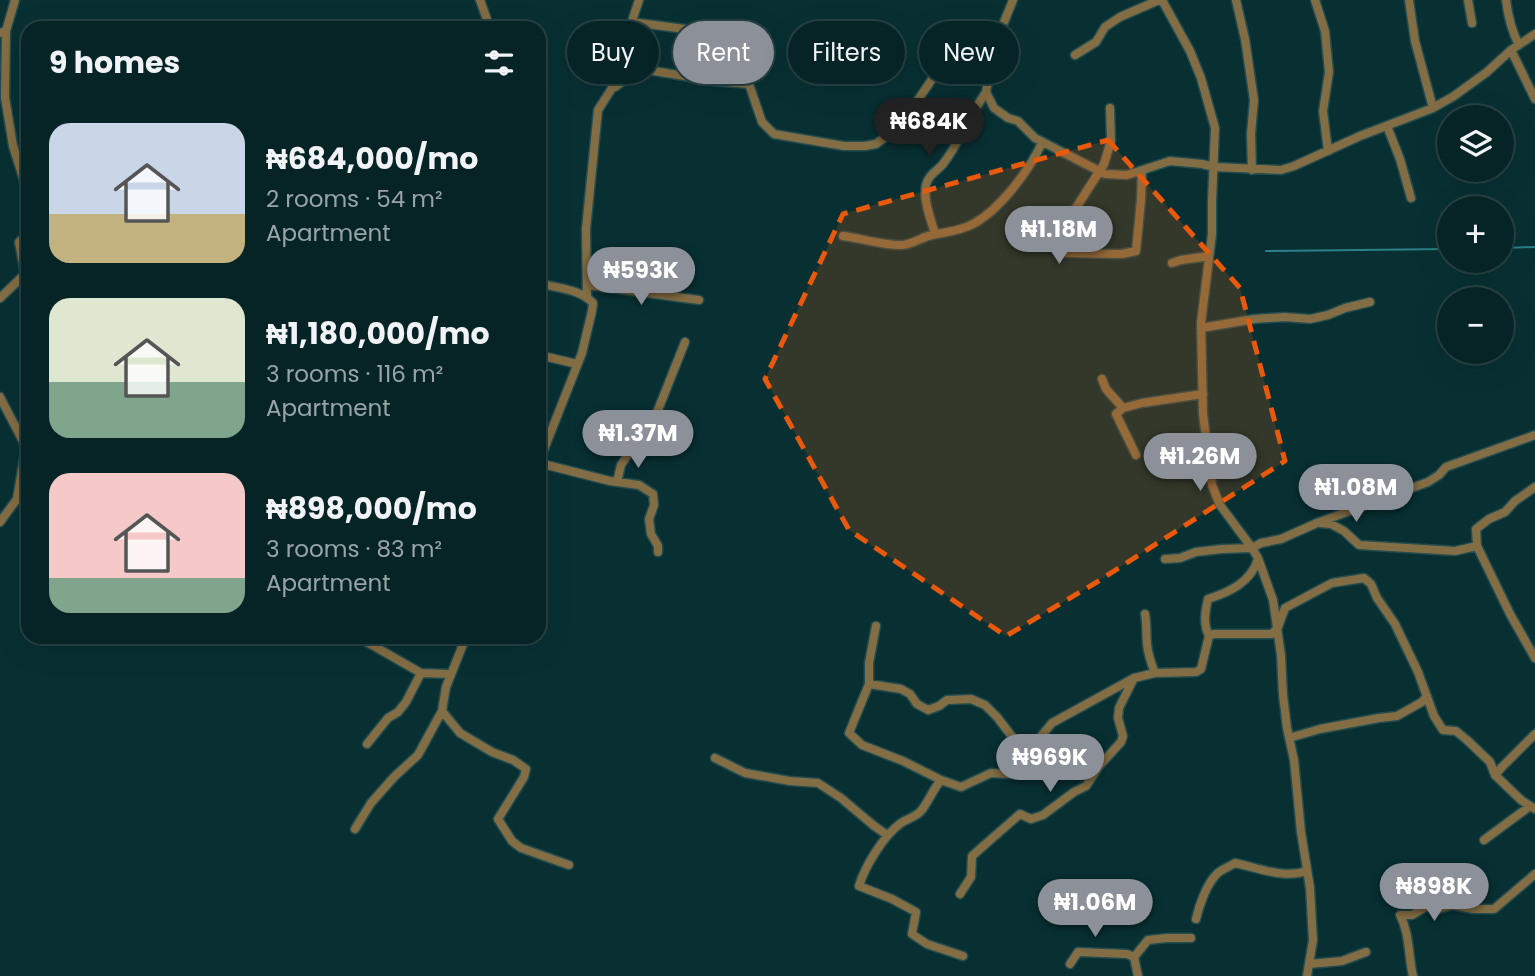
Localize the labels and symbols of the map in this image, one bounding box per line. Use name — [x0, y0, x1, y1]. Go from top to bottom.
pin: ₦684K — [880, 99, 978, 158]
pin: ₦1.18M — [1002, 206, 1116, 266]
pin: ₦593K — [592, 247, 690, 307]
pin: ₦1.37M — [581, 410, 695, 470]
pin: ₦1.26M — [1143, 434, 1257, 493]
pin: ₦1.08M — [1299, 464, 1413, 524]
pin: ₦969K — [1001, 734, 1099, 794]
pin: ₦898K — [1385, 864, 1483, 923]
pin: ₦1.06M — [1038, 880, 1152, 939]

